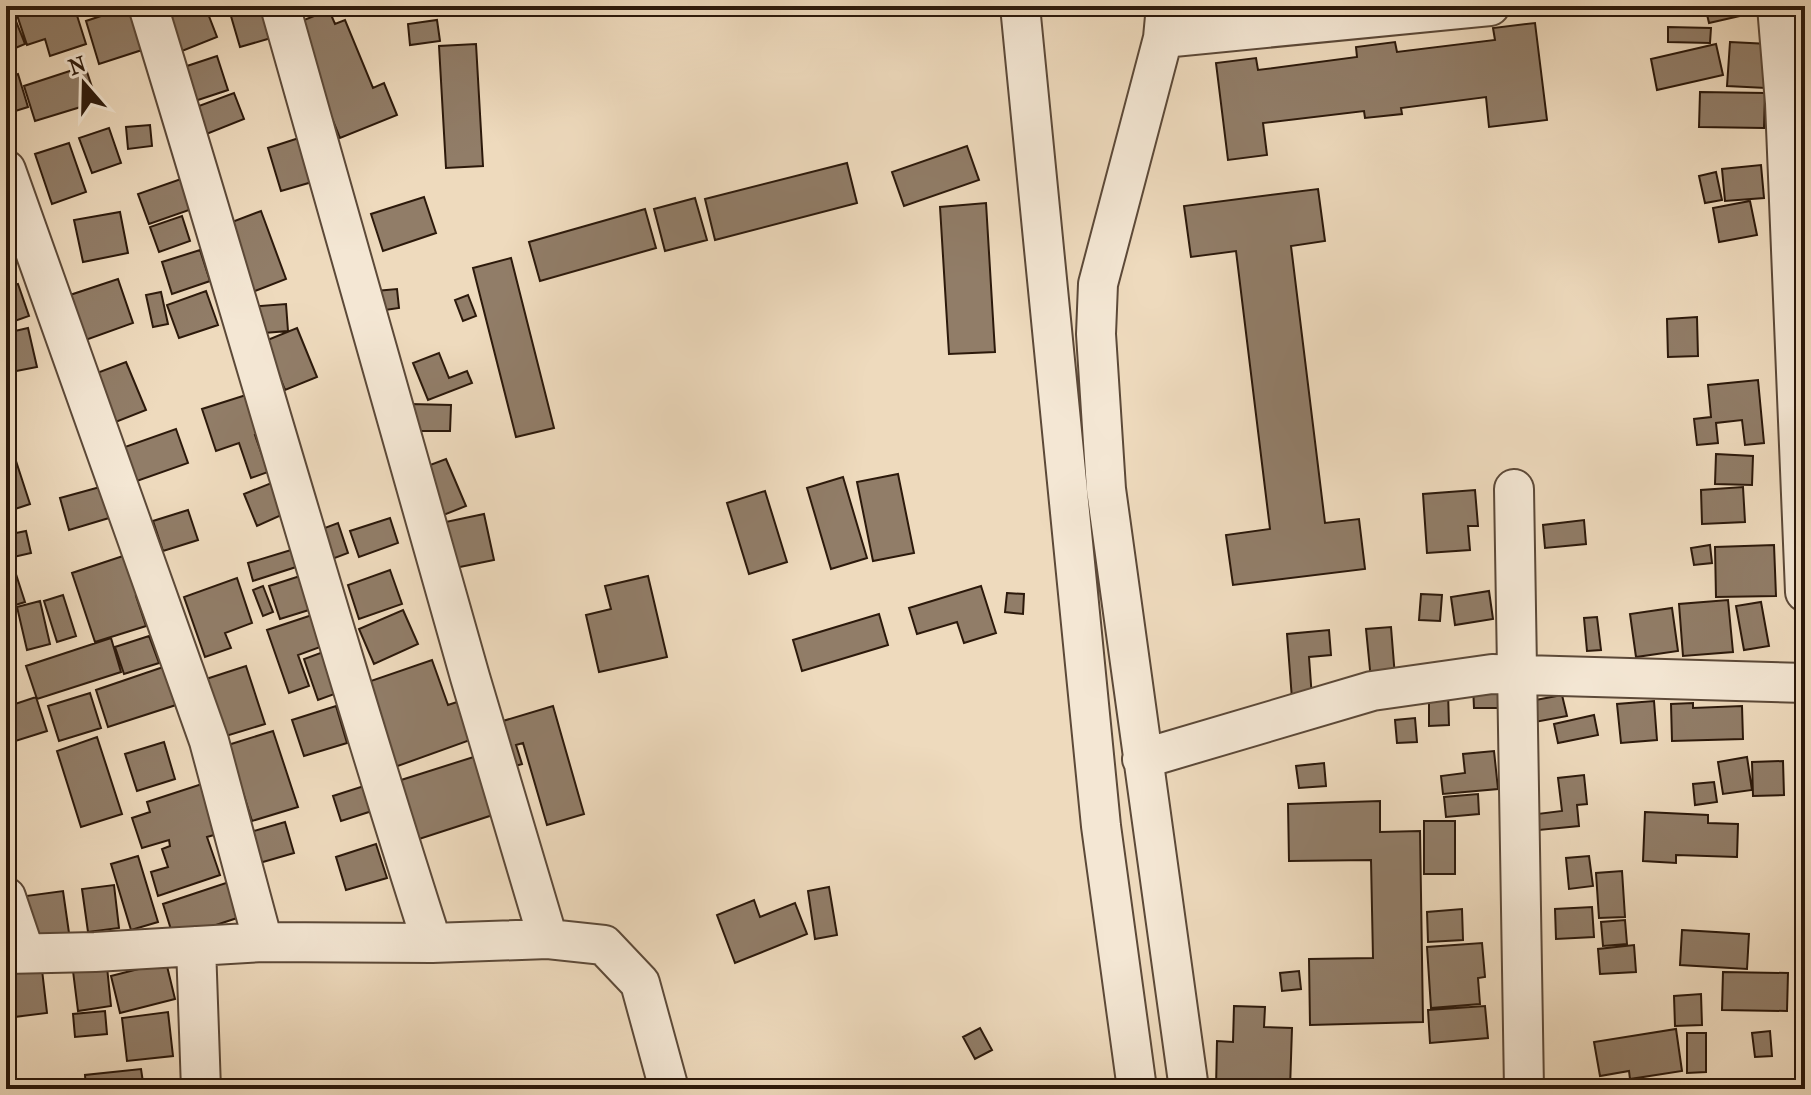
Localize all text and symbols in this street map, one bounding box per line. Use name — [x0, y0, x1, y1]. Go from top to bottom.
north arrow — [44, 44, 124, 124]
text: N — [65, 51, 90, 81]

